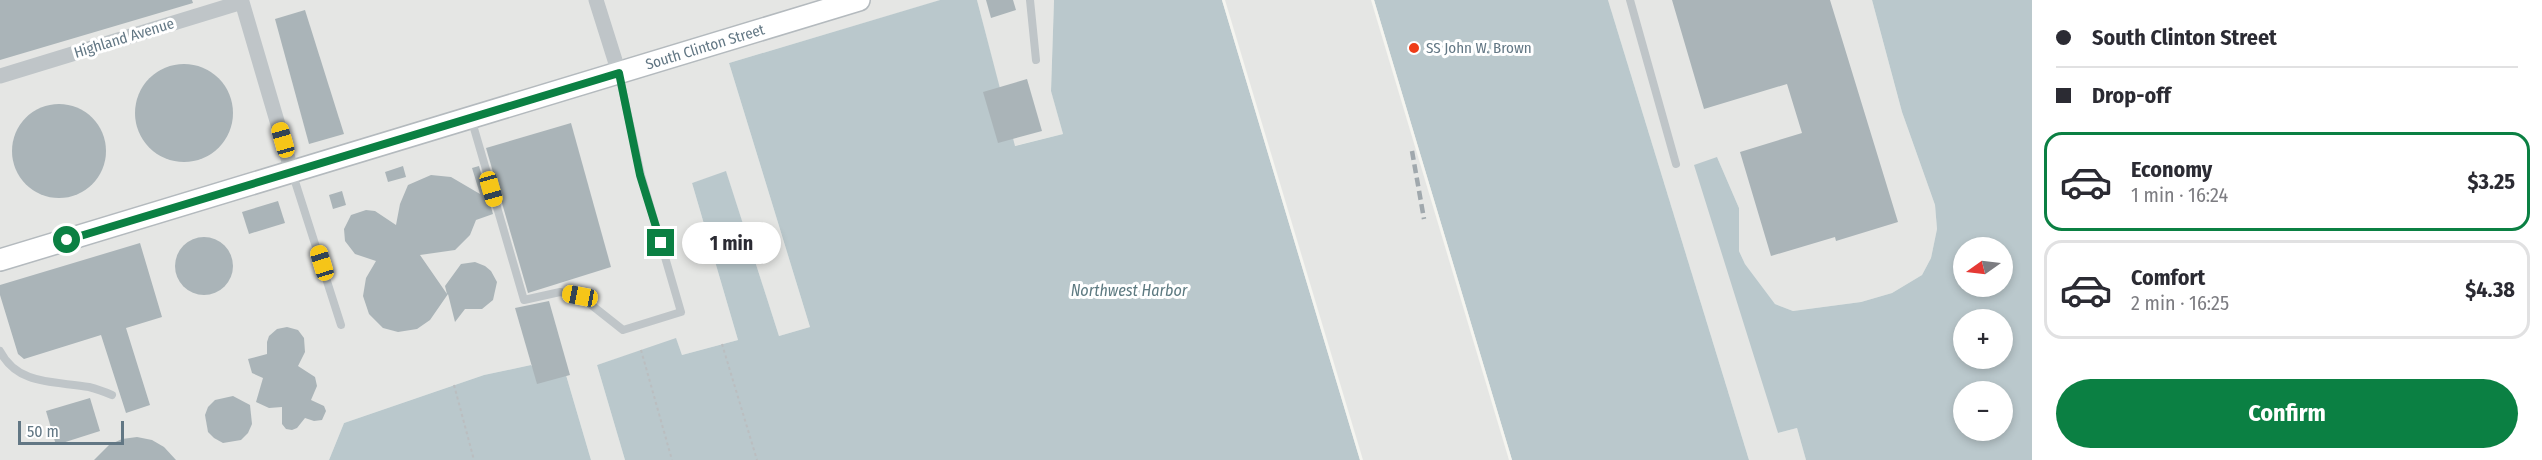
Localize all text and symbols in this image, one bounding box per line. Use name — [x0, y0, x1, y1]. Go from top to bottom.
street label: Highland Avenue — [72, 14, 176, 62]
street label: South Clinton Street — [643, 20, 767, 74]
text: South Clinton Street — [2092, 24, 2277, 51]
place label: SS John W. Brown — [1426, 39, 1532, 57]
marker: SS John W. Brown — [1407, 41, 1421, 55]
text: Drop-off — [2092, 82, 2171, 109]
car — [269, 120, 297, 160]
icon: car — [2059, 155, 2113, 209]
text: Economy — [2131, 156, 2212, 183]
text: $3.25 — [2468, 168, 2515, 195]
car — [477, 169, 505, 209]
text: 1 min · 16:24 — [2131, 183, 2228, 207]
callout: 1 min — [682, 222, 781, 264]
route start — [53, 226, 80, 253]
route end — [647, 229, 674, 256]
text: 1 min — [710, 231, 753, 255]
north arrow — [1953, 237, 2013, 297]
map controls — [1953, 237, 2013, 441]
car — [308, 243, 336, 283]
icon: car — [2059, 263, 2113, 317]
text: Comfort — [2131, 264, 2205, 291]
text: $4.38 — [2465, 276, 2515, 303]
water label: Northwest Harbor — [1071, 281, 1188, 300]
car — [561, 284, 599, 308]
text: 2 min · 16:25 — [2131, 291, 2229, 315]
button: + — [1953, 309, 2013, 369]
button: Confirm — [2056, 379, 2518, 448]
button: − — [1953, 381, 2013, 441]
scale bar — [18, 418, 124, 446]
text: 50 m — [27, 422, 59, 441]

